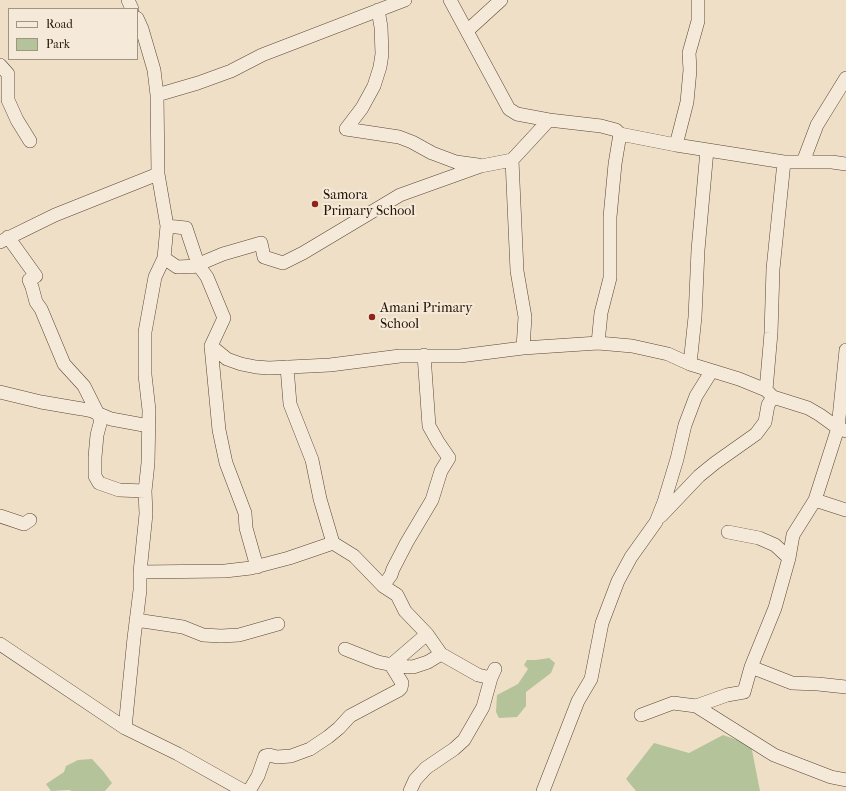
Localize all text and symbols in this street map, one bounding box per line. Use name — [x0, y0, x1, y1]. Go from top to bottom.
legend — [8, 8, 138, 60]
text: Road — [46, 17, 73, 31]
text: Park — [46, 37, 70, 51]
place label: Samora Primary School — [323, 188, 415, 220]
marker: Samora Primary School — [310, 199, 320, 209]
place label: Amani Primary School — [380, 301, 473, 334]
marker: Amani Primary School — [367, 312, 377, 322]

